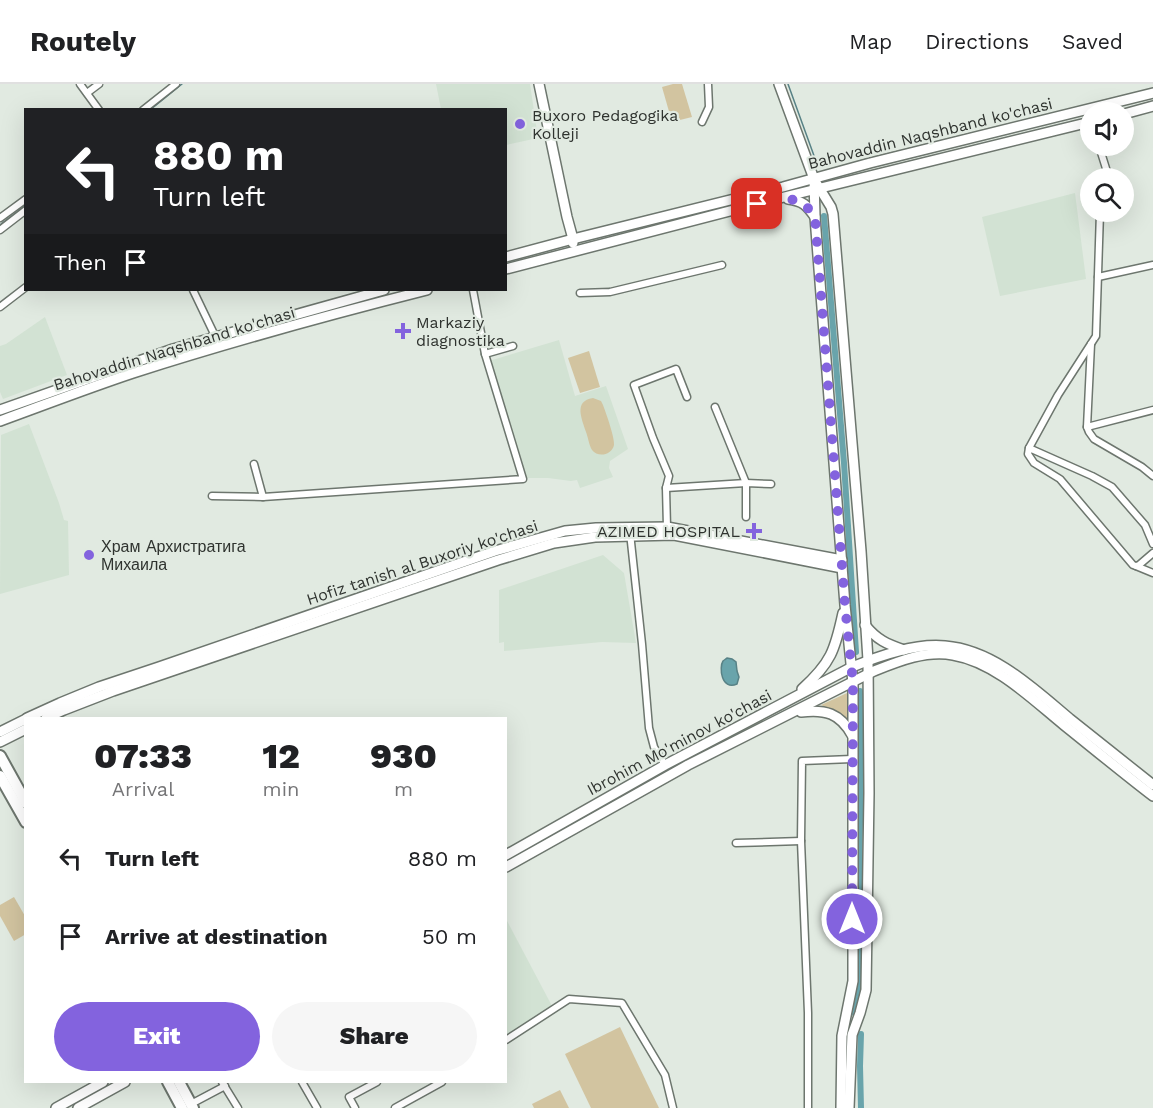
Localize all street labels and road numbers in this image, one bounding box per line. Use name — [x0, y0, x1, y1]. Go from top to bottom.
street label: Bahovaddin Naqshband ko'chasi — [806, 94, 1054, 173]
street label: Bahovaddin Naqshband ko'chasi — [51, 303, 297, 394]
street label: Hofiz tanish al Buxoriy ko'chasi — [304, 516, 540, 609]
street label: Ibrohim Mo'minov ko'chasi — [584, 686, 775, 799]

